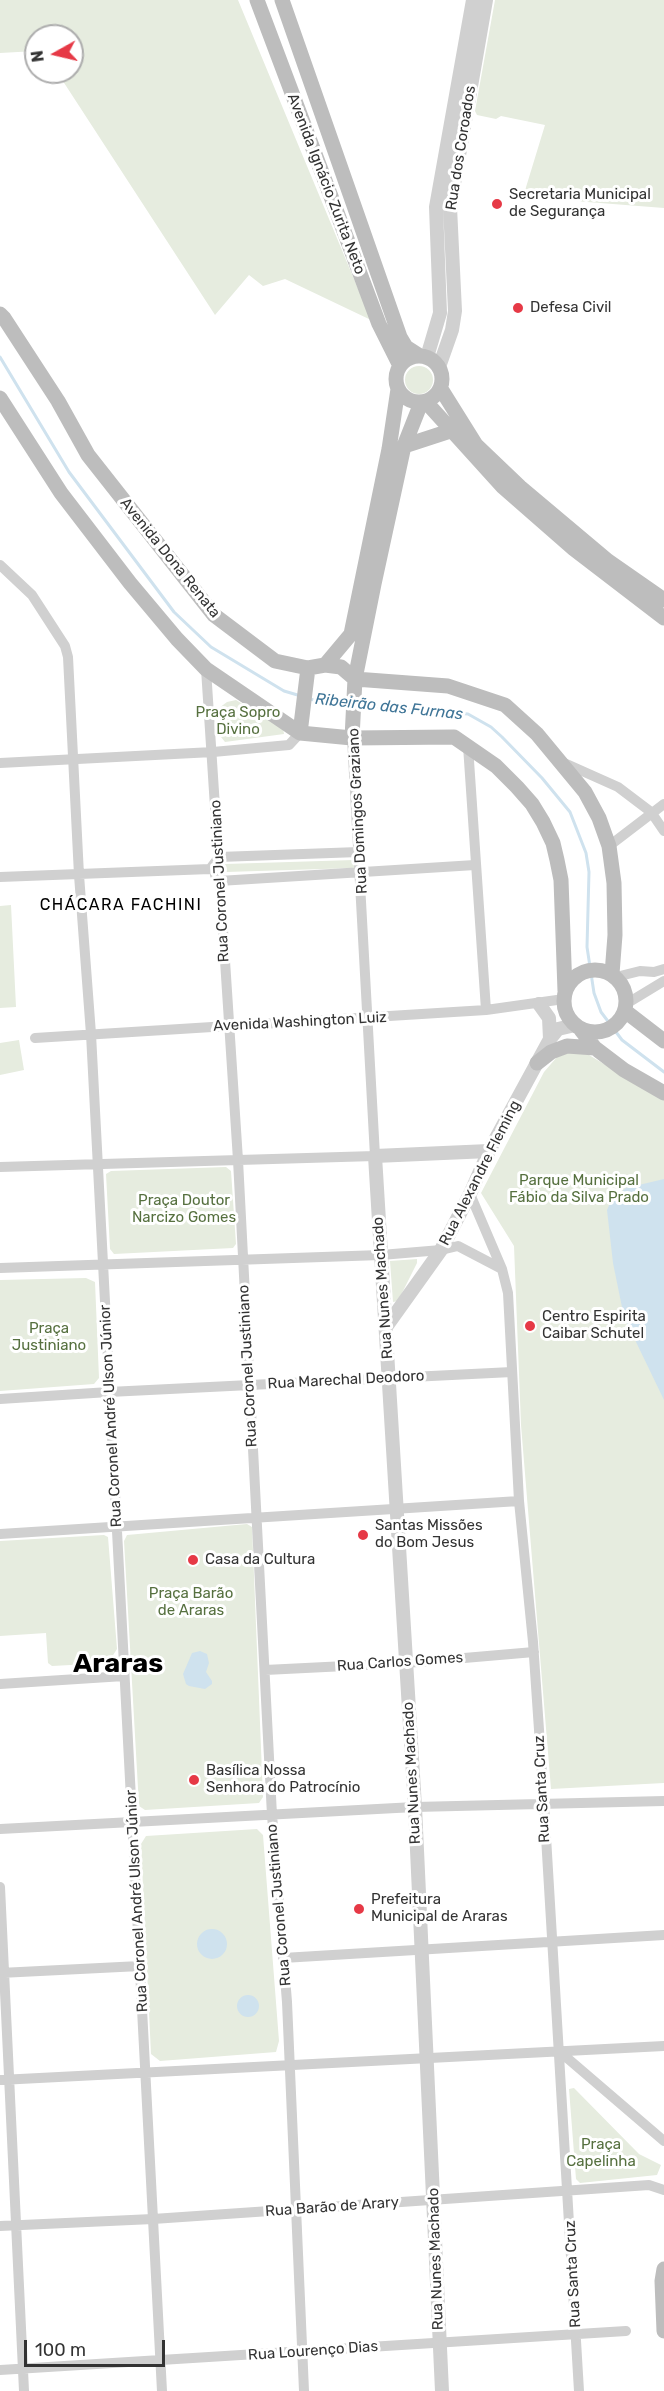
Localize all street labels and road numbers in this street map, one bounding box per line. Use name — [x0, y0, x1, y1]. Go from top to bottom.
street label: Rua dos Coroados — [442, 84, 480, 212]
street label: Avenida Ignácio Zurita Neto — [283, 91, 369, 277]
street label: Avenida Dona Renata — [116, 494, 224, 622]
street label: Rua Domingos Graziano — [345, 728, 371, 894]
street label: Rua Coronel Justiniano — [207, 799, 233, 963]
street label: Avenida Washington Luiz — [213, 1008, 387, 1036]
street label: Rua Alexandre Fleming — [436, 1097, 524, 1249]
street label: Rua Nunes Machado — [369, 1216, 397, 1360]
street label: Rua Coronel Justiniano — [235, 1284, 261, 1448]
street label: Rua Coronel André Ulson Júnior — [96, 1304, 126, 1528]
street label: Rua Marechal Deodoro — [267, 1367, 425, 1393]
street label: Rua Carlos Gomes — [336, 1649, 464, 1675]
street label: Rua Nunes Machado — [399, 1701, 425, 1845]
street label: Rua Santa Cruz — [530, 1735, 554, 1843]
street label: Rua Coronel André Ulson Júnior — [122, 1789, 152, 2013]
street label: Rua Coronel Justiniano — [263, 1823, 295, 1987]
street label: Rua Nunes Machado — [425, 2187, 447, 2331]
street label: Rua Barão de Arary — [264, 2193, 400, 2221]
street label: Rua Santa Cruz — [561, 2220, 585, 2328]
street label: Rua Lourenço Dias — [247, 2337, 379, 2365]

